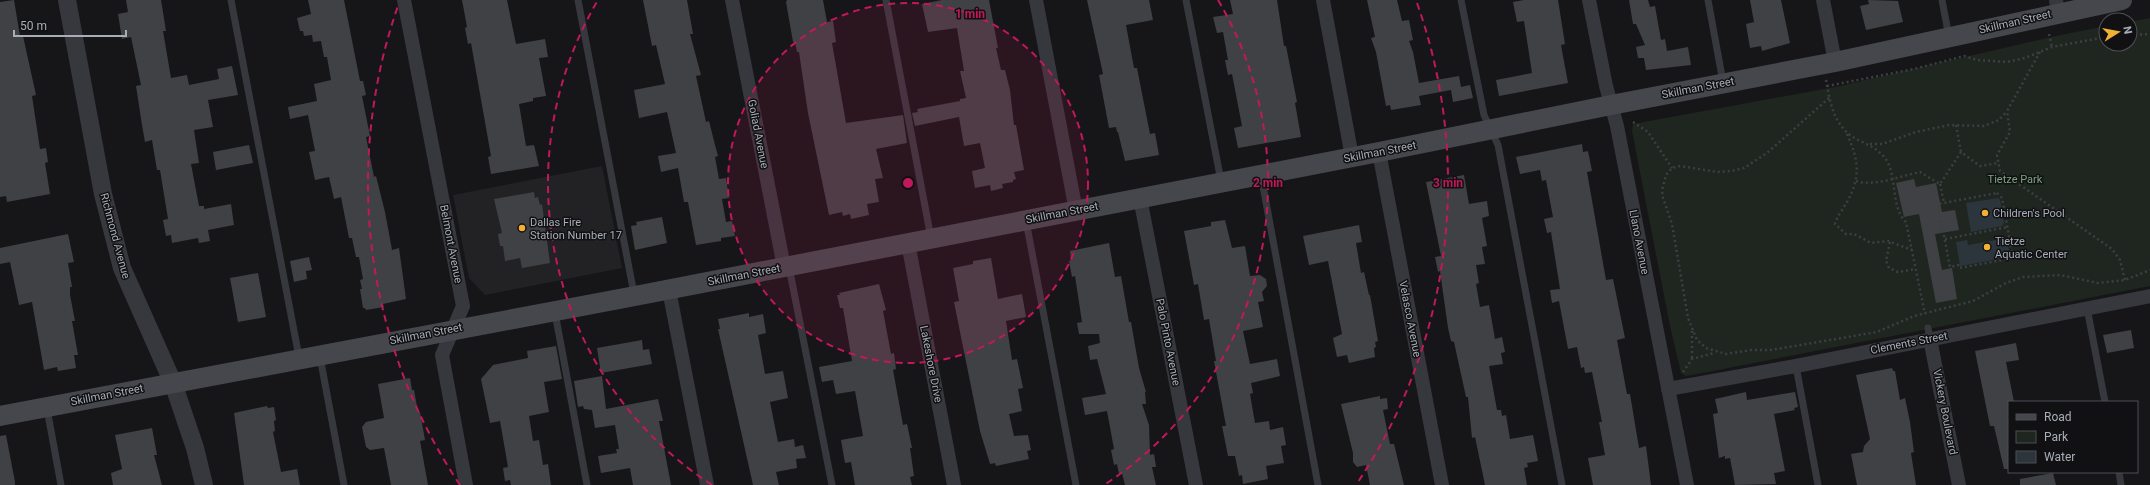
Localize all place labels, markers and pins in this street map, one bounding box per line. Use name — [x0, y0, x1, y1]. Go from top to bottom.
centre of rings — [901, 176, 915, 190]
place label: Children's Pool — [1993, 207, 2065, 220]
marker: Children's Pool — [1980, 208, 1990, 218]
place label: Dallas Fire Station Number 17 — [530, 216, 622, 242]
marker: Dallas Fire Station Number 17 — [517, 223, 527, 233]
place label: Tietze Aquatic Center — [1995, 235, 2068, 261]
marker: Tietze Aquatic Center — [1982, 242, 1992, 252]

